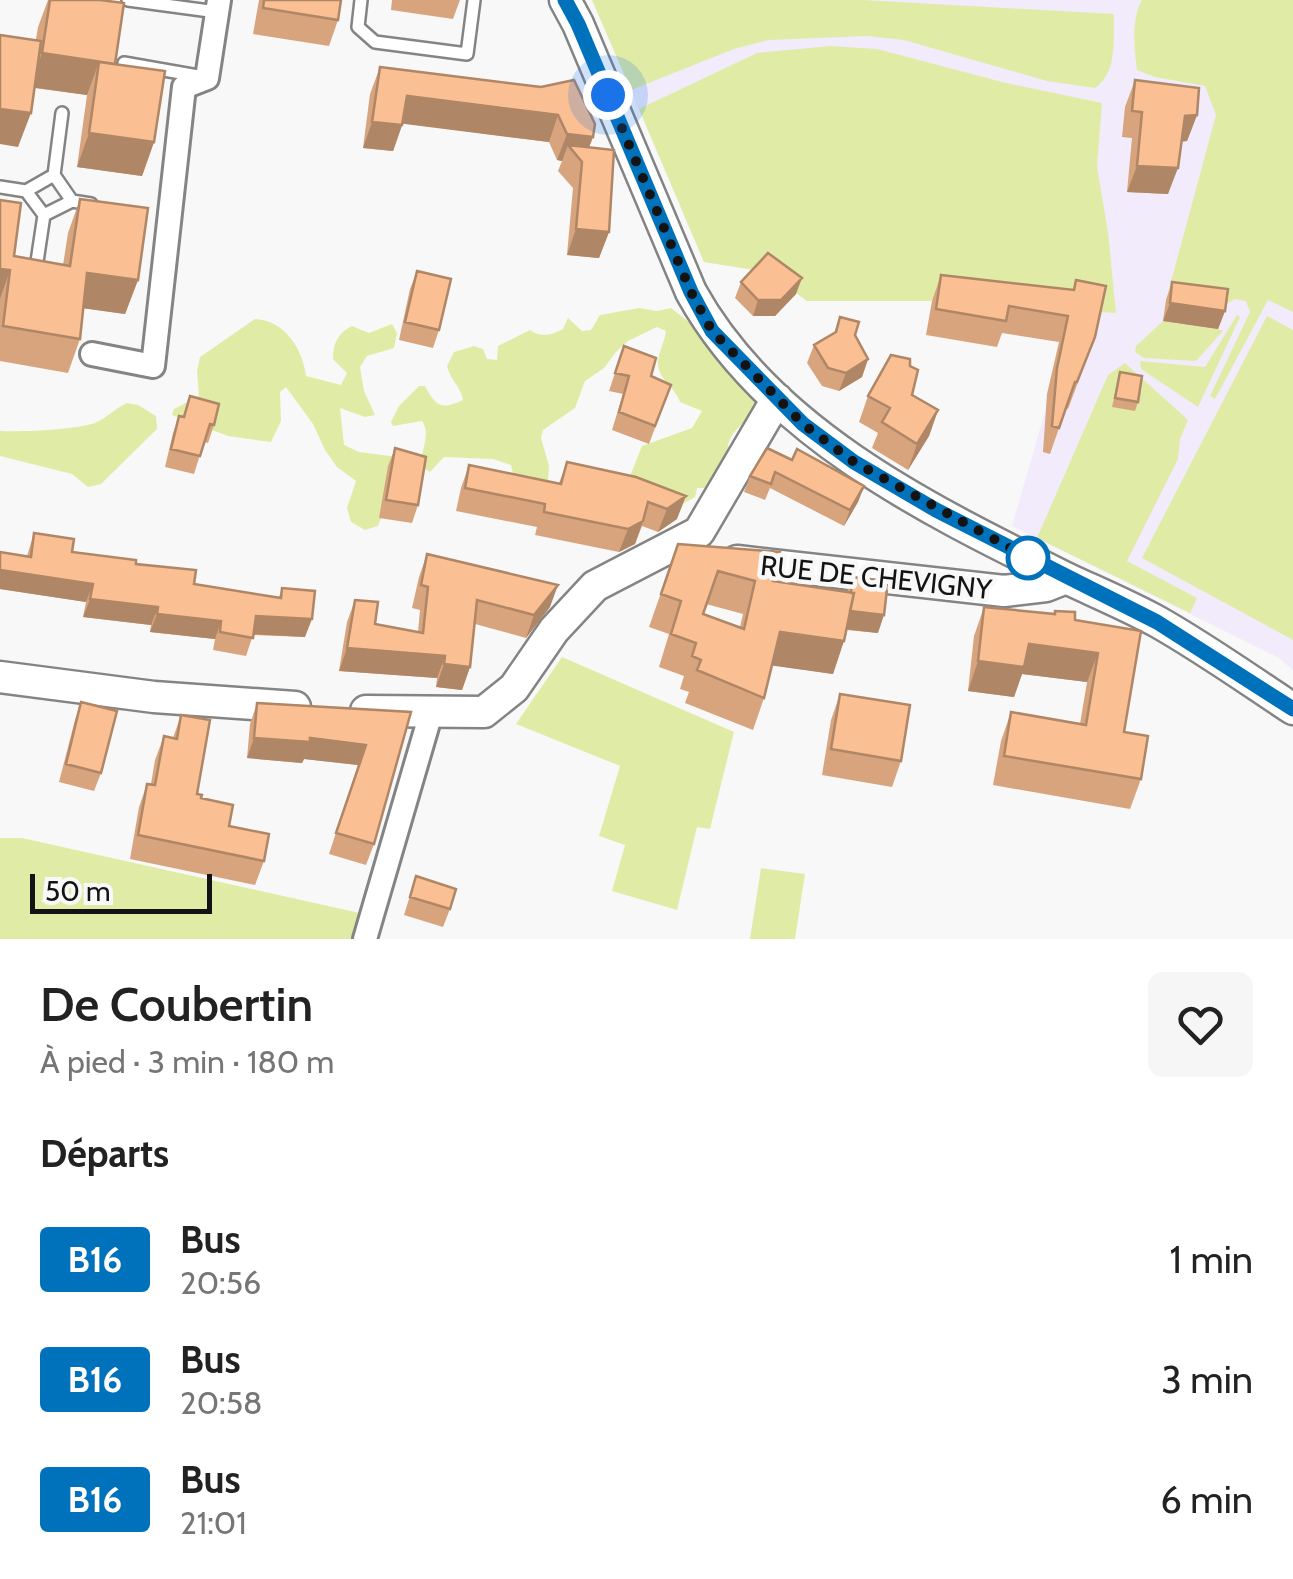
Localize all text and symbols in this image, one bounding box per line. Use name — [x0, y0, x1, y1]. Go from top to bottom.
your location — [583, 70, 633, 120]
unlabelled marker — [1007, 537, 1049, 579]
street label: RUE DE CHEVIGNY — [759, 548, 994, 606]
scale bar — [30, 869, 212, 914]
text: 50 m — [45, 874, 111, 908]
button: heart — [1148, 972, 1253, 1077]
text: De Coubertin — [40, 975, 313, 1033]
text: À pied · 3 min · 180 m — [40, 1042, 334, 1081]
text: Départs — [40, 1130, 169, 1177]
text: Bus — [180, 1216, 241, 1263]
text: 1 min — [1169, 1236, 1253, 1283]
text: B16 — [68, 1238, 122, 1281]
text: 20:56 — [180, 1263, 261, 1302]
text: Bus — [180, 1336, 241, 1383]
text: 3 min — [1161, 1356, 1253, 1403]
text: B16 — [68, 1358, 122, 1401]
text: 20:58 — [180, 1383, 262, 1422]
text: Bus — [180, 1456, 241, 1503]
text: 6 min — [1160, 1476, 1253, 1523]
text: B16 — [68, 1478, 122, 1521]
text: 21:01 — [180, 1503, 247, 1542]

